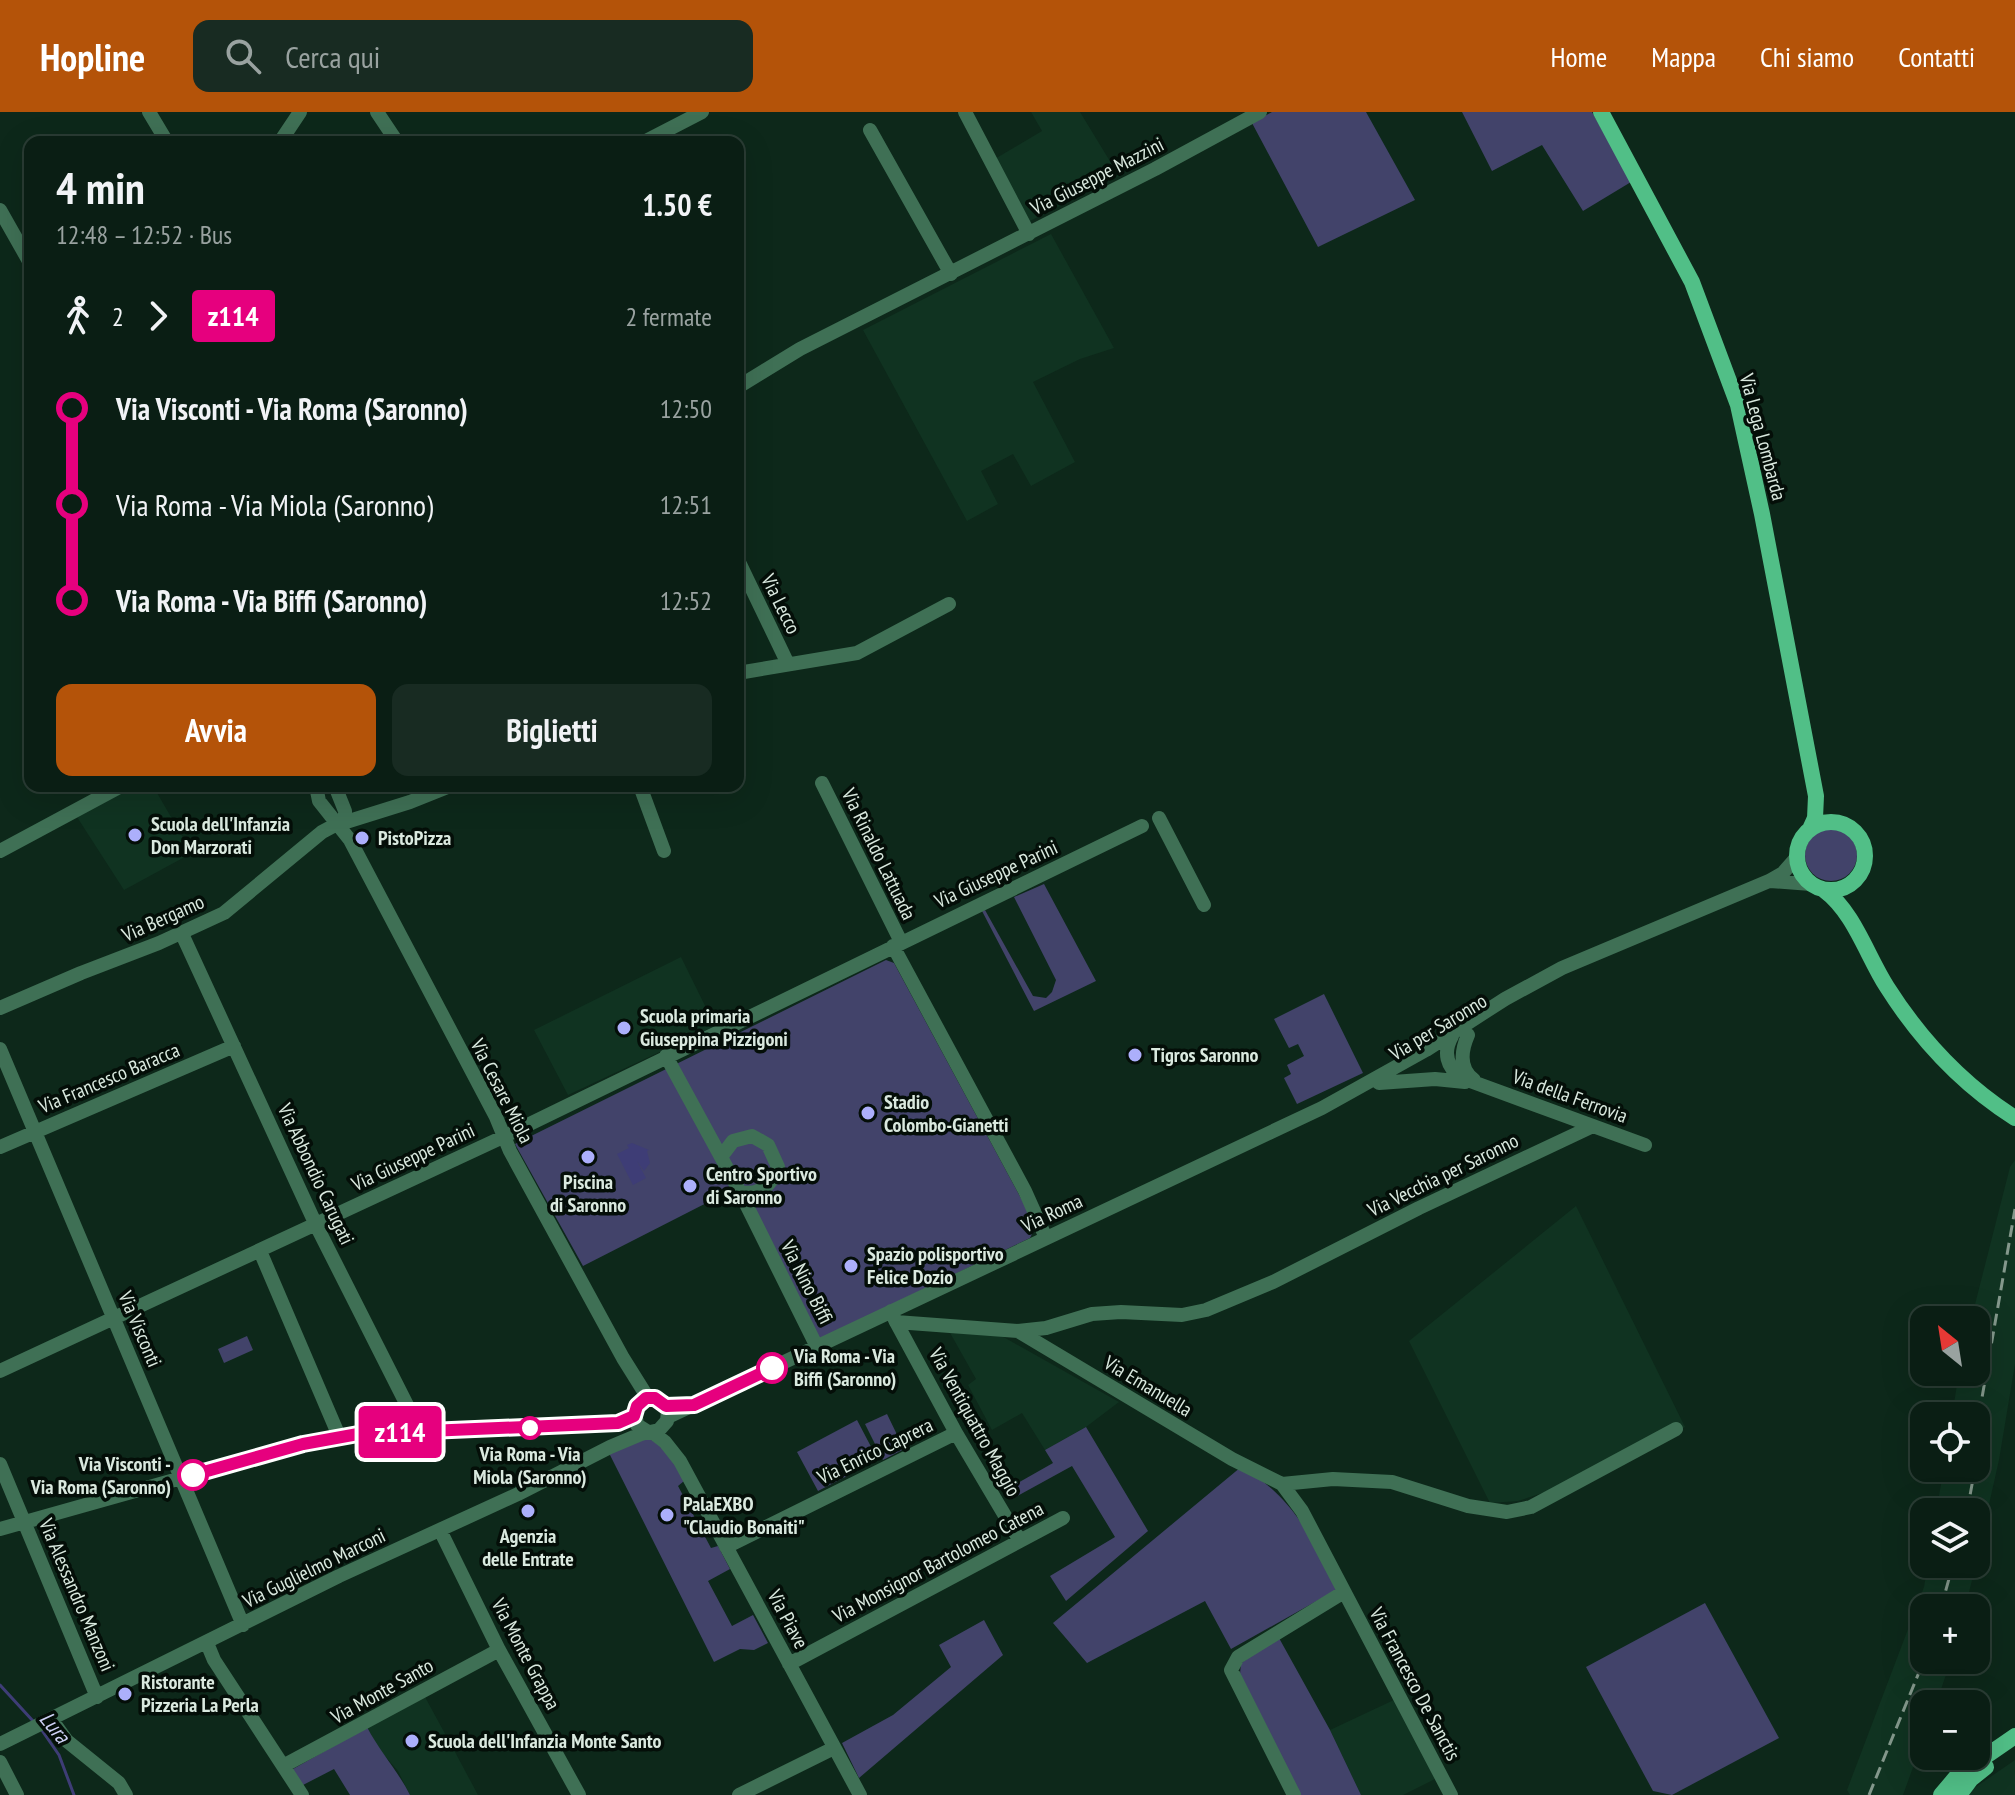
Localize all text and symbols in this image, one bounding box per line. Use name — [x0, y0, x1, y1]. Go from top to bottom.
search box — [193, 20, 753, 92]
text: Hopline — [40, 32, 145, 81]
icon: search — [221, 34, 265, 78]
text: Cerca qui — [285, 37, 380, 76]
text: Home — [1550, 38, 1607, 75]
text: Mappa — [1651, 38, 1716, 75]
text: Chi siamo — [1760, 38, 1854, 75]
text: Contatti — [1898, 38, 1975, 75]
street label: Via Giuseppe Mazzini — [1025, 131, 1168, 221]
text: 4 min — [56, 159, 145, 216]
text: 1.50 € — [642, 185, 712, 224]
text: 12:48 – 12:52 · Bus — [56, 218, 232, 251]
icon: walk — [56, 294, 100, 338]
icon: forward — [136, 294, 180, 338]
text: z114 — [208, 297, 259, 334]
text: 2 — [112, 300, 124, 333]
text: 2 fermate — [625, 300, 712, 333]
street label: Via Lega Lombarda — [1733, 370, 1792, 503]
text: Via Visconti - Via Roma (Saronno) — [116, 389, 468, 428]
text: 12:50 — [660, 392, 712, 425]
text: Via Roma - Via Miola (Saronno) — [116, 485, 433, 524]
text: 12:51 — [660, 488, 712, 521]
street label: Via Lecco — [755, 569, 807, 638]
text: Via Roma - Via Biffi (Saronno) — [116, 581, 427, 620]
text: 12:52 — [660, 584, 712, 617]
button: Avvia — [56, 684, 376, 776]
button: Biglietti — [392, 684, 712, 776]
street label: Via Rinaldo Lattuada — [836, 783, 922, 924]
place label: Scuola dell'Infanzia Don Marzorati — [151, 811, 290, 860]
place label: PistoPizza — [378, 825, 451, 851]
marker: Scuola dell'Infanzia Don Marzorati — [126, 826, 144, 844]
marker: PistoPizza — [353, 829, 371, 847]
street label: Via Giuseppe Parini — [929, 834, 1062, 914]
street label: Via Bergamo — [117, 888, 208, 948]
street label: Via per Saronno — [1384, 988, 1492, 1067]
place label: Scuola primaria Giuseppina Pizzigoni — [640, 1003, 788, 1052]
marker: Scuola primaria Giuseppina Pizzigoni — [615, 1019, 633, 1037]
street label: Via Cesare Miola — [464, 1033, 539, 1148]
street label: Via Francesco Baracca — [34, 1037, 183, 1120]
place label: Tigros Saronno — [1151, 1042, 1258, 1068]
marker: Tigros Saronno — [1126, 1046, 1144, 1064]
street label: Via della Ferrovia — [1508, 1063, 1631, 1129]
place label: Stadio Colombo-Gianetti — [884, 1089, 1009, 1138]
street label: Via Abbondio Carugati — [271, 1098, 360, 1249]
marker: Stadio Colombo-Gianetti — [859, 1104, 877, 1122]
street label: Via Giuseppe Parini — [346, 1117, 479, 1197]
street label: Via Vecchia per Saronno — [1362, 1127, 1523, 1223]
marker: Piscina di Saronno — [579, 1148, 597, 1166]
place label: Centro Sportivo di Saronno — [706, 1161, 817, 1210]
place label: Piscina di Saronno — [550, 1169, 626, 1218]
marker: Centro Sportivo di Saronno — [681, 1177, 699, 1195]
street label: Via Roma — [1016, 1188, 1087, 1239]
street label: Via Nino Biffi — [774, 1235, 839, 1328]
place label: Spazio polisportivo Felice Dozio — [867, 1241, 1004, 1290]
marker: Spazio polisportivo Felice Dozio — [842, 1257, 860, 1275]
street label: Via Visconti — [112, 1286, 168, 1371]
north arrow — [1910, 1306, 1990, 1386]
map controls — [1910, 1306, 1990, 1770]
street label: Via Ventiquattro Maggio — [923, 1342, 1027, 1501]
place label: Via Roma - Via Biffi (Saronno) — [793, 1343, 896, 1392]
street label: Via Emanuella — [1098, 1349, 1197, 1423]
marker: Via Roma - Via Biffi (Saronno) — [757, 1353, 787, 1383]
button: locate — [1910, 1402, 1990, 1482]
line badge: z114 — [344, 1406, 456, 1458]
street label: Via Enrico Caprera — [812, 1412, 937, 1491]
text: z114 — [375, 1413, 425, 1450]
marker: Via Roma - Via Miola (Saronno) — [519, 1417, 541, 1439]
place label: Via Roma - Via Miola (Saronno) — [473, 1441, 587, 1490]
place label: Via Visconti - Via Roma (Saronno) — [30, 1451, 171, 1500]
marker: Via Visconti - Via Roma (Saronno) — [178, 1460, 208, 1490]
place label: PalaEXBO "Claudio Bonaiti" — [683, 1491, 805, 1540]
street label: Via Monsignor Bartolomeo Catena — [827, 1495, 1048, 1629]
button: layers — [1910, 1498, 1990, 1578]
marker: Agenzia delle Entrate — [519, 1502, 537, 1520]
marker: PalaEXBO "Claudio Bonaiti" — [658, 1506, 676, 1524]
street label: Via Alessandro Manzoni — [33, 1514, 121, 1675]
street label: Via Guglielmo Marconi — [237, 1522, 390, 1614]
place label: Agenzia delle Entrate — [482, 1523, 574, 1572]
street label: Via Piave — [761, 1584, 814, 1653]
street label: Via Monte Grappa — [485, 1593, 566, 1714]
button: + — [1910, 1594, 1990, 1674]
street label: Via Francesco De Sanctis — [1363, 1602, 1466, 1765]
street label: Via Monte Santo — [325, 1652, 438, 1730]
place label: Ristorante Pizzeria La Perla — [141, 1669, 259, 1718]
marker: Ristorante Pizzeria La Perla — [116, 1685, 134, 1703]
button: − — [1910, 1690, 1990, 1770]
water label: Lura — [34, 1705, 77, 1750]
place label: Scuola dell'Infanzia Monte Santo — [428, 1728, 662, 1754]
marker: Scuola dell'Infanzia Monte Santo — [403, 1732, 421, 1750]

